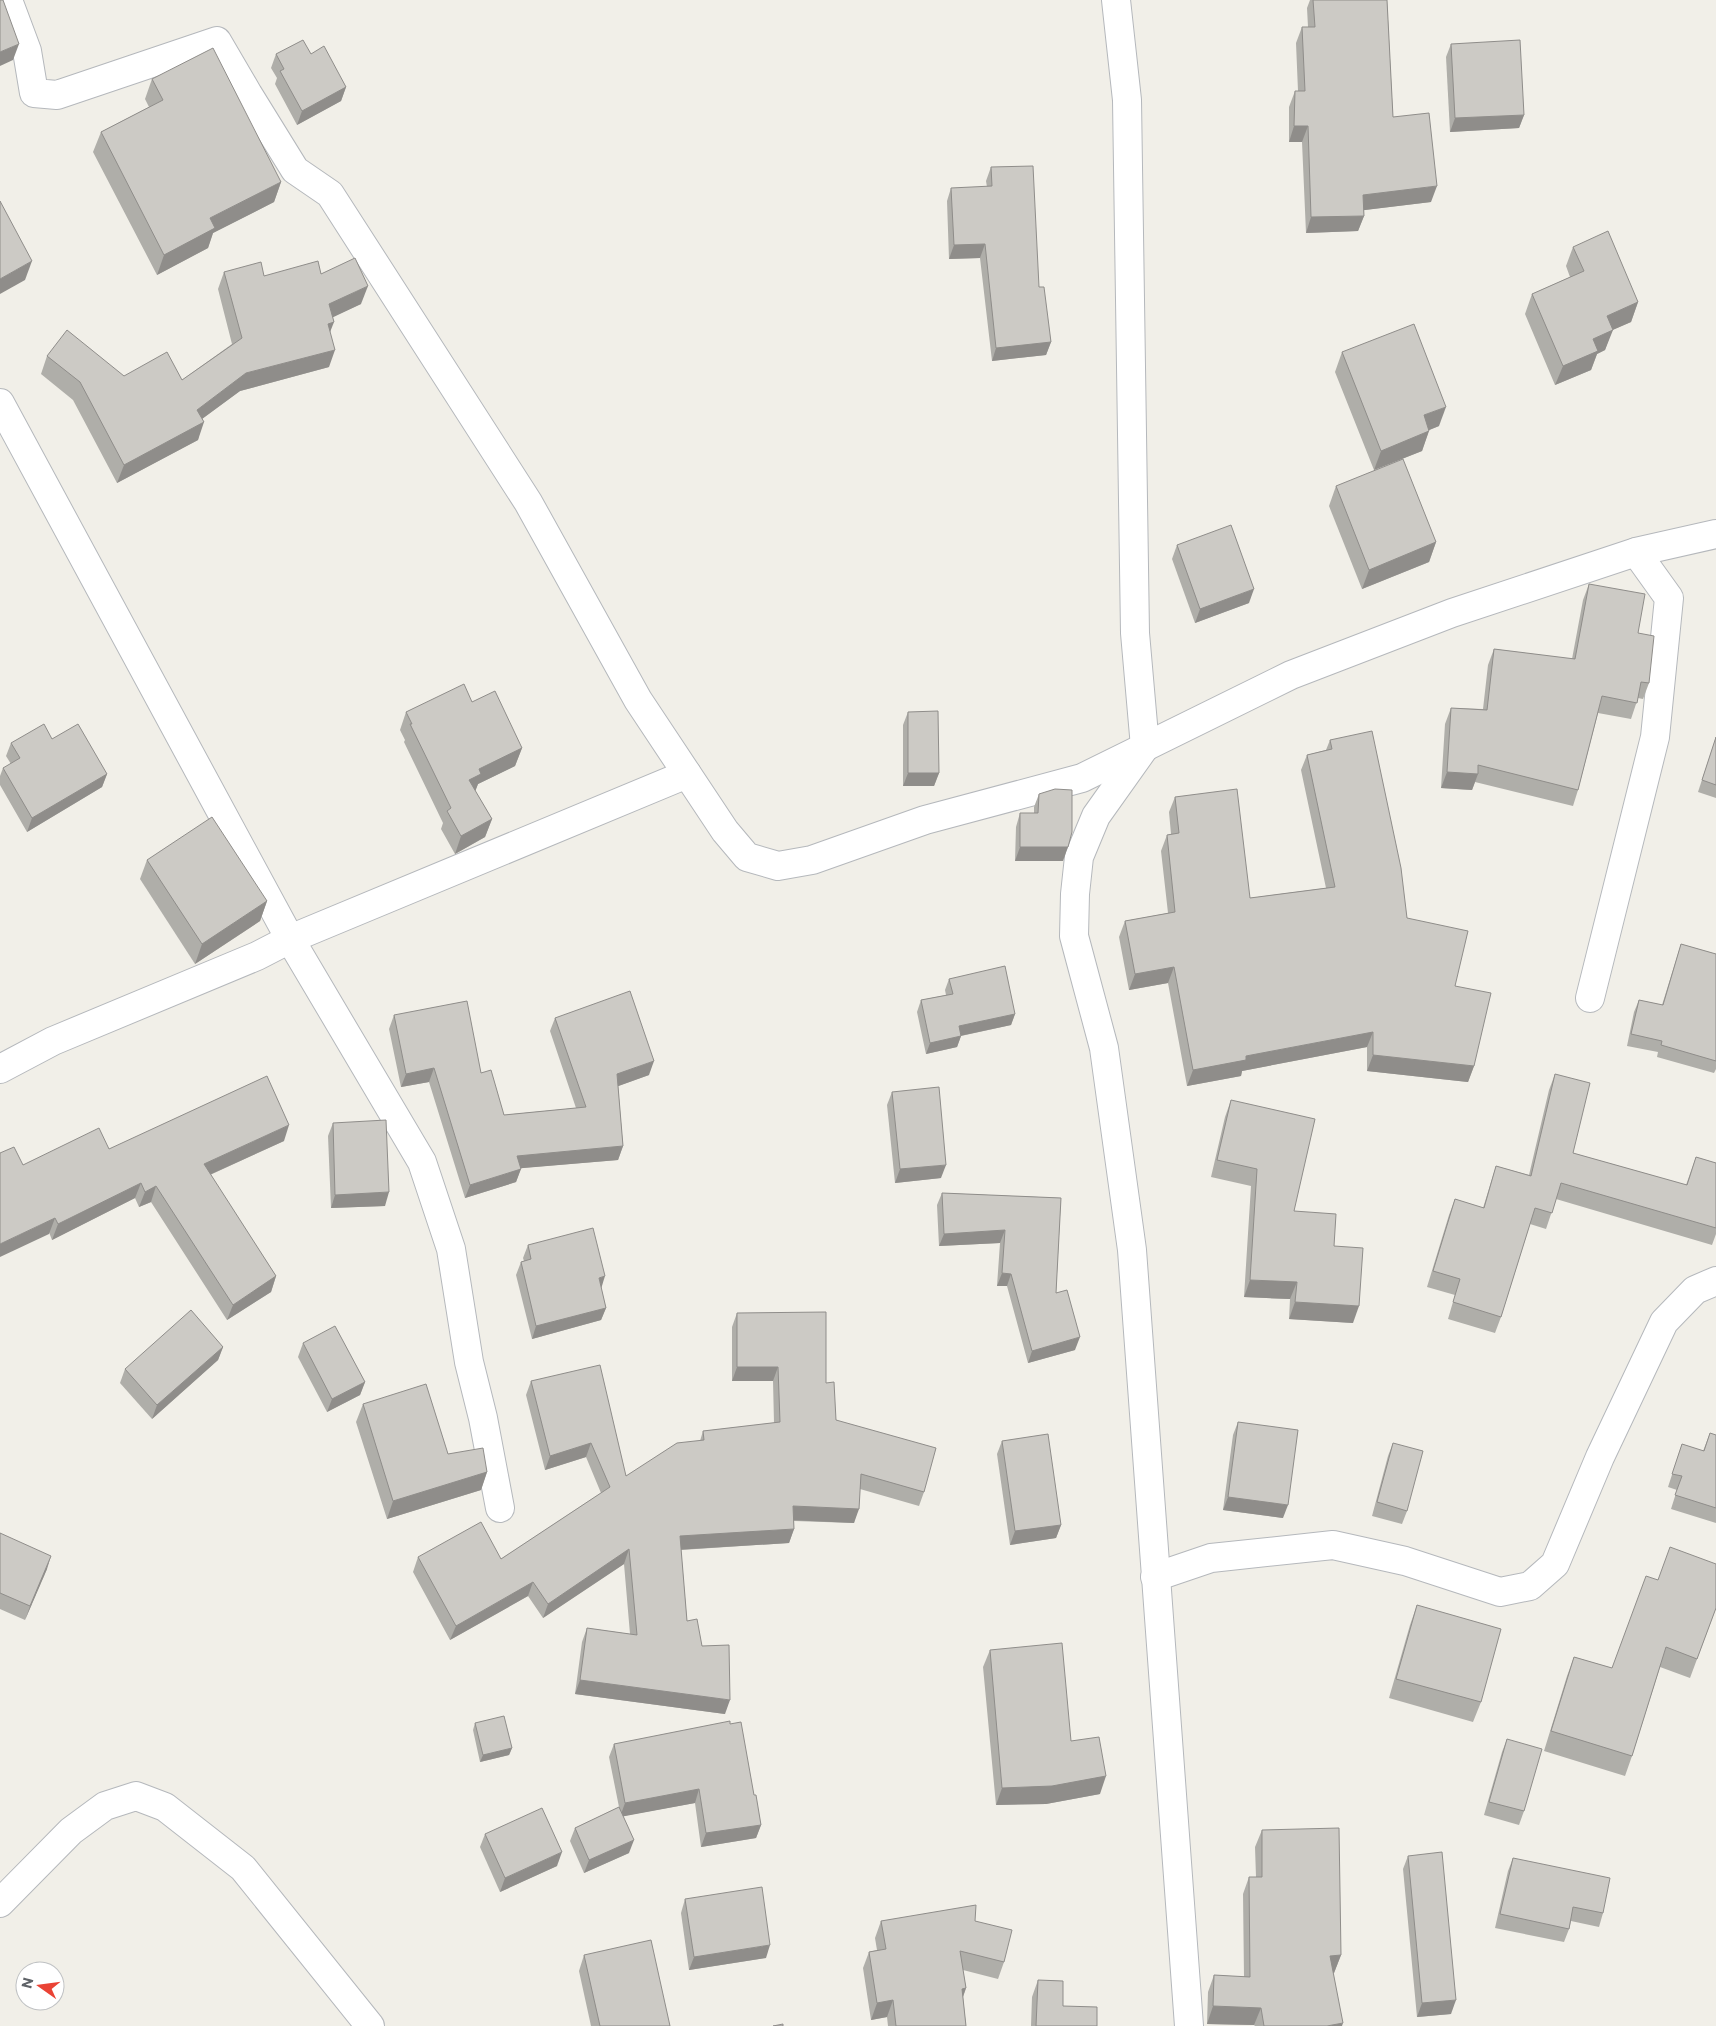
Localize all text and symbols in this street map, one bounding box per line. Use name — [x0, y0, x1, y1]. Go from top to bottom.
north arrow — [15, 1961, 65, 2011]
text: N — [17, 1976, 36, 1990]

